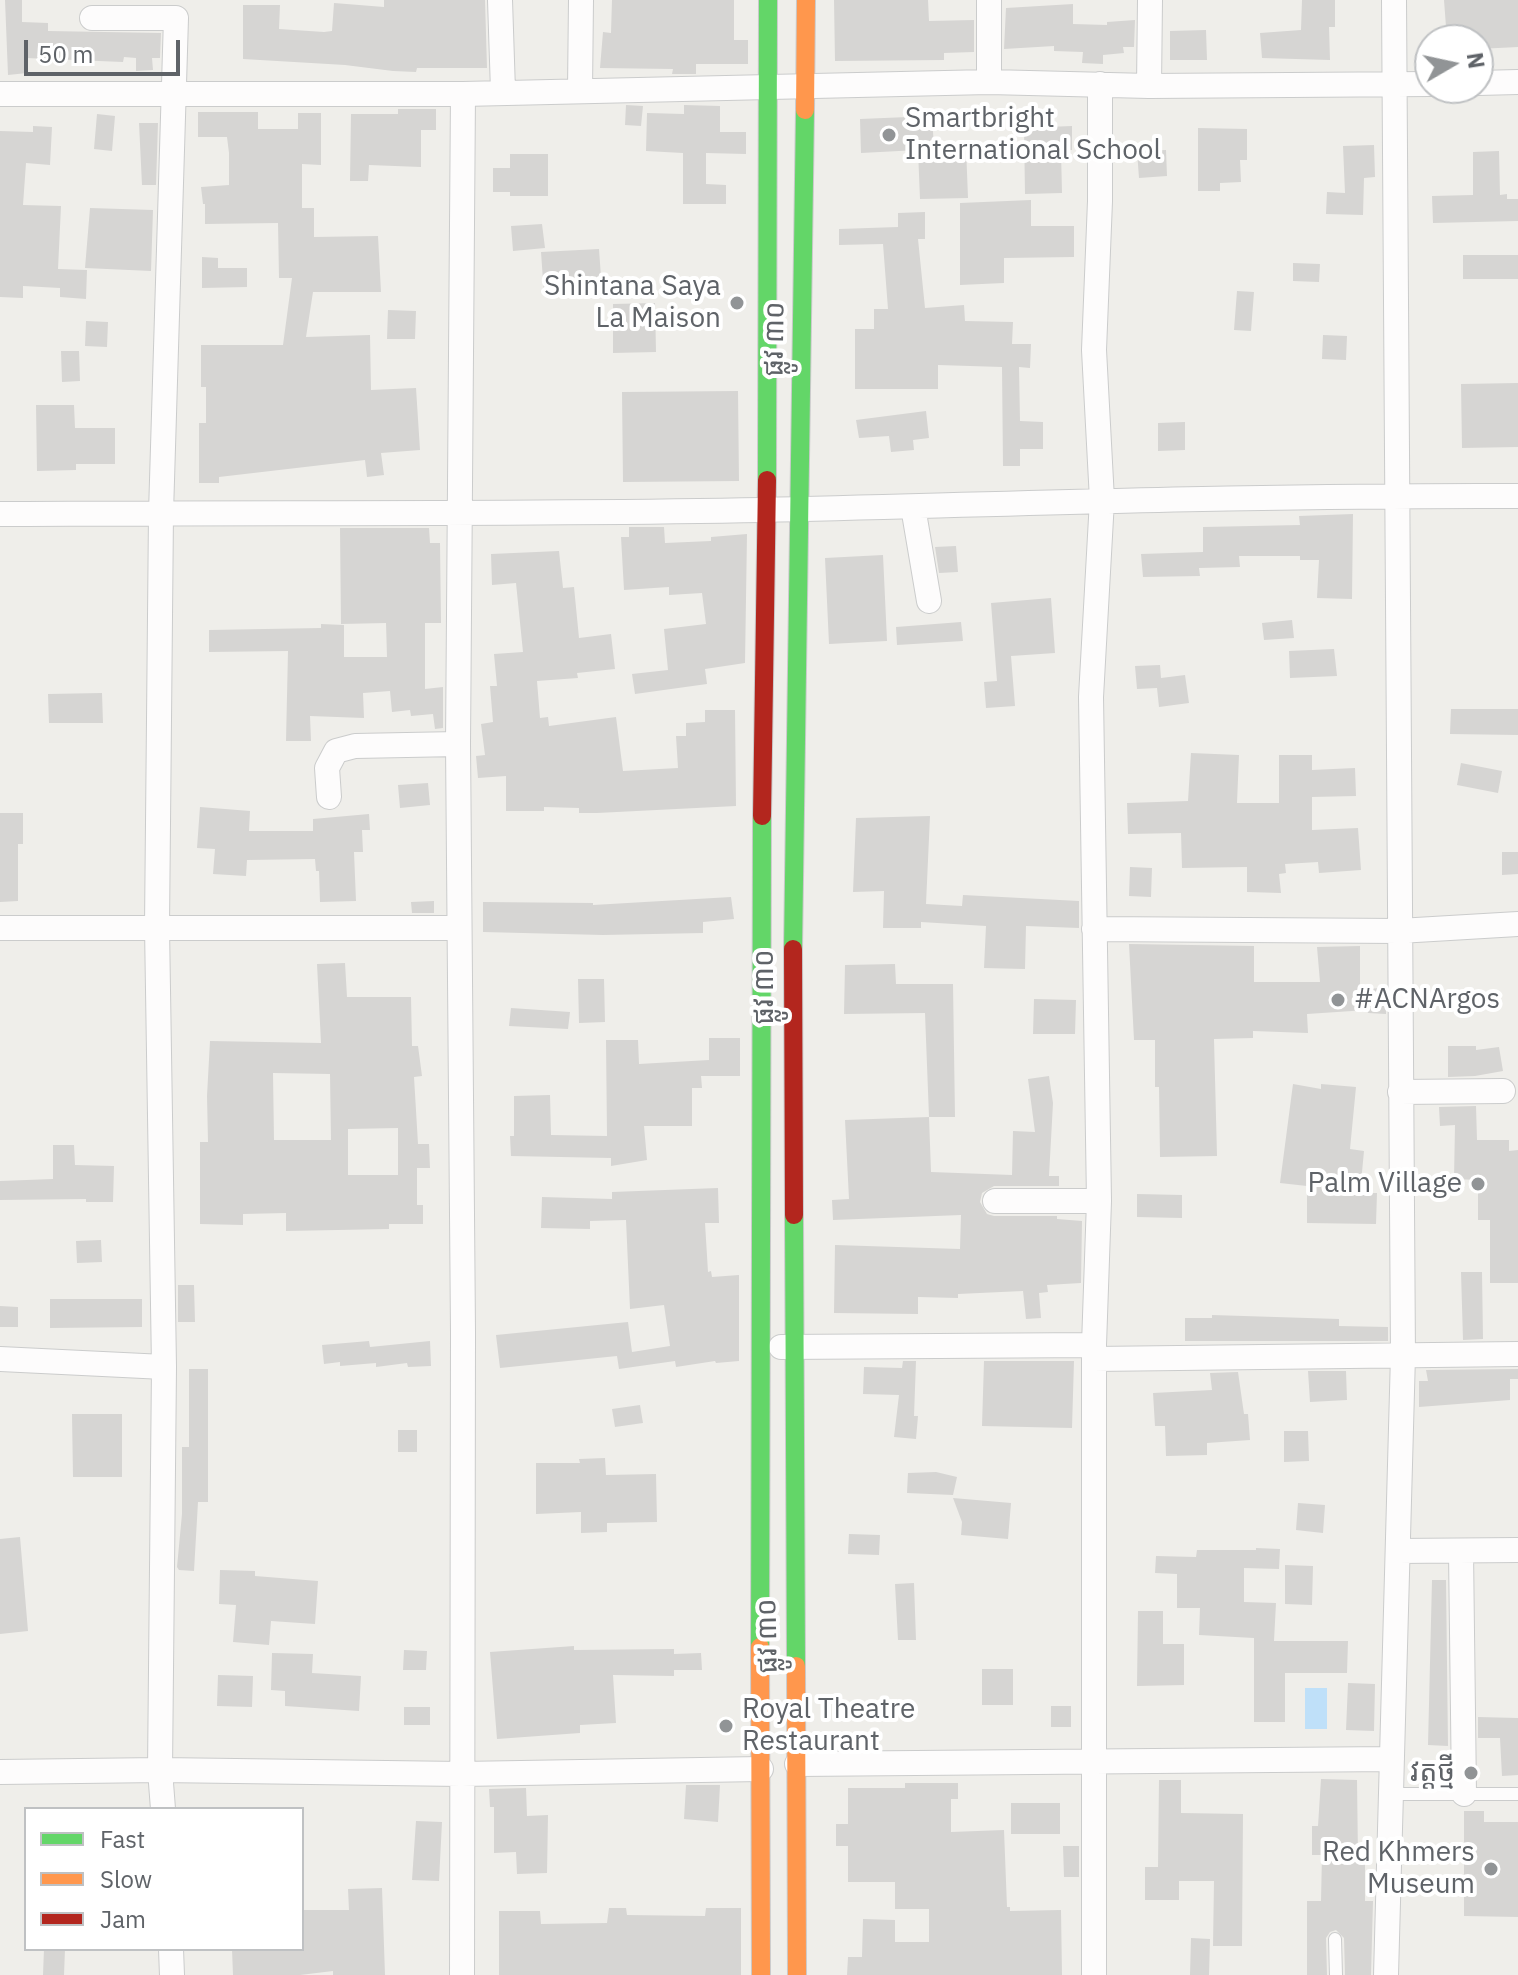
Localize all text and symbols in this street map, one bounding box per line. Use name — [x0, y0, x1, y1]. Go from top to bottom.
scale bar — [28, 24, 184, 74]
north arrow — [1414, 24, 1494, 104]
text: 50 m — [38, 38, 93, 70]
text: N — [1461, 50, 1492, 71]
place label: Smartbright International School — [905, 102, 1161, 168]
marker: Smartbright International School — [880, 126, 898, 144]
place label: Shintana Saya La Maison — [544, 270, 721, 336]
marker: Shintana Saya La Maison — [728, 294, 746, 312]
street label: ផ្លូវ ៣០ — [758, 301, 792, 377]
street label: ផ្លូវ ៣០ — [748, 949, 782, 1025]
place label: #ACNArgos — [1354, 983, 1500, 1017]
marker: #ACNArgos — [1329, 991, 1347, 1009]
place label: Palm Village — [1308, 1167, 1462, 1201]
marker: Palm Village — [1469, 1175, 1487, 1193]
street label: ផ្លូវ ៣០ — [751, 1598, 785, 1674]
place label: Royal Theatre Restaurant — [742, 1693, 915, 1759]
marker: Royal Theatre Restaurant — [717, 1717, 735, 1735]
place label: វត្តថ្មី — [1410, 1756, 1455, 1790]
marker: វត្តថ្មី — [1462, 1764, 1480, 1782]
legend — [24, 1807, 304, 1951]
text: Fast — [100, 1823, 145, 1855]
place label: Red Khmers Museum — [1322, 1836, 1475, 1902]
marker: Red Khmers Museum — [1482, 1860, 1500, 1878]
text: Slow — [100, 1863, 152, 1895]
text: Jam — [100, 1903, 146, 1935]

